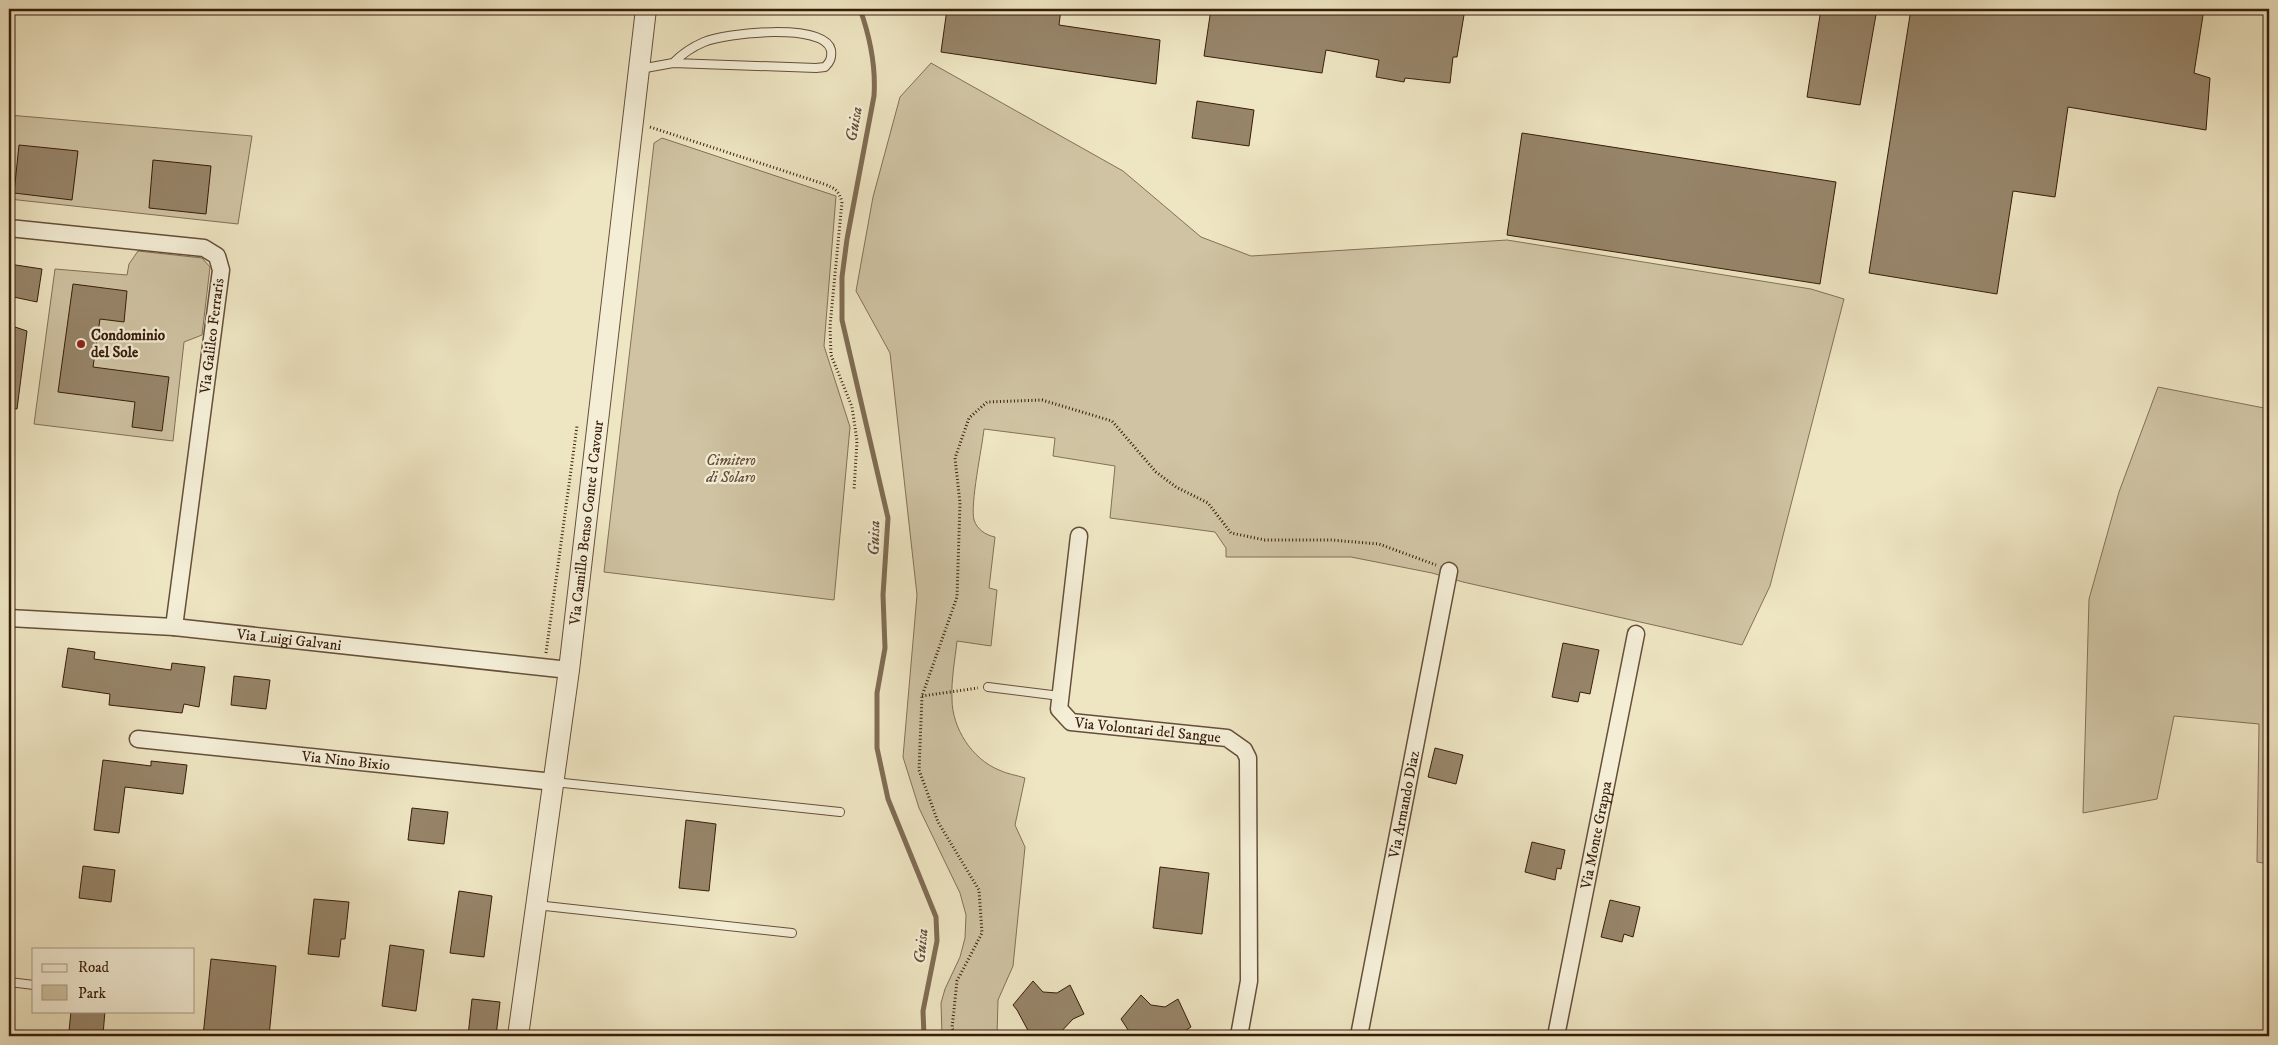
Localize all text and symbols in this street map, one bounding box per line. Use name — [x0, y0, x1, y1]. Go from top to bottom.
water label: Guisa — [841, 105, 867, 143]
street label: Via Galileo Ferraris — [195, 277, 229, 396]
place label: Condominio del Sole — [91, 326, 166, 362]
marker: Condominio del Sole — [75, 338, 87, 350]
street label: Via Camillo Benso Conte d Cavour — [565, 419, 608, 627]
park label: Cimitero di Solaro — [705, 451, 756, 487]
water label: Guisa — [863, 520, 885, 556]
street label: Via Luigi Galvani — [235, 624, 343, 655]
street label: Via Volontari del Sangue — [1073, 713, 1222, 747]
street label: Via Nino Bixio — [300, 746, 391, 775]
street label: Via Armando Diaz — [1384, 748, 1424, 861]
street label: Via Monte Grappa — [1576, 779, 1616, 892]
water label: Guisa — [909, 927, 933, 965]
legend — [32, 948, 195, 1012]
text: Road — [78, 958, 110, 977]
text: Park — [78, 984, 107, 1003]

